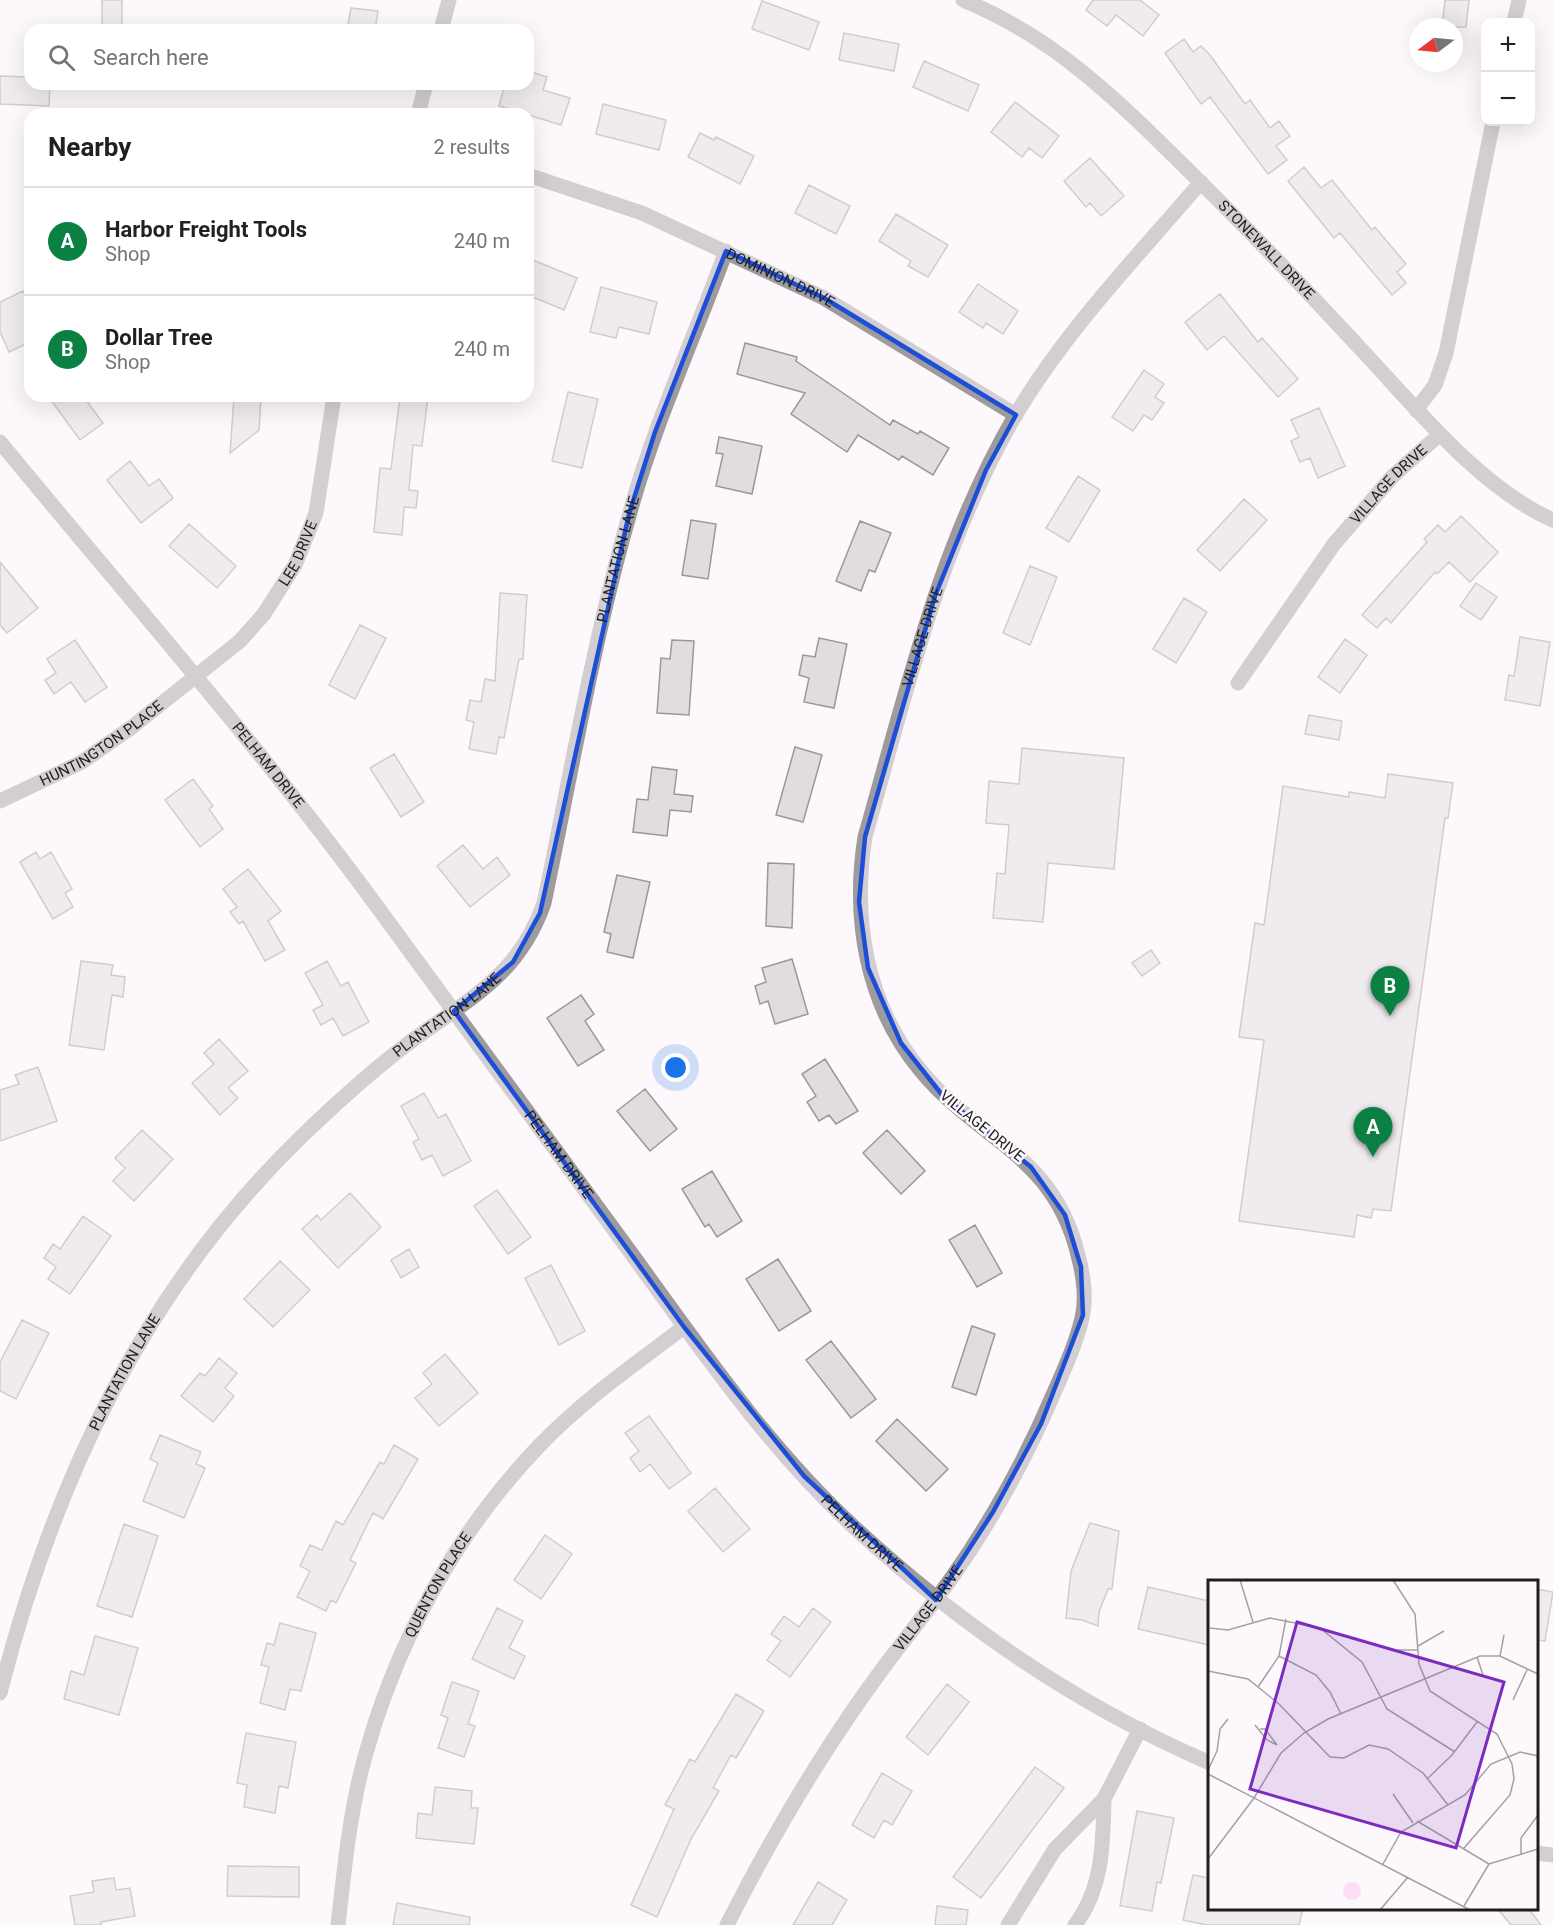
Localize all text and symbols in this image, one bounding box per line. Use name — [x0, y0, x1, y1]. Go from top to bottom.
north arrow — [1409, 18, 1463, 72]
map controls — [1481, 18, 1535, 126]
button: + — [1481, 18, 1535, 72]
search box — [24, 24, 534, 90]
icon: search — [45, 41, 78, 74]
text: Search here — [93, 45, 209, 70]
button: − — [1481, 72, 1535, 126]
text: Nearby — [48, 132, 131, 162]
text: 2 results — [434, 135, 510, 159]
street label: STONEWALL DRIVE — [1214, 196, 1319, 303]
text: Harbor Freight Tools — [105, 217, 307, 242]
text: A — [61, 229, 74, 253]
text: 240 m — [454, 229, 510, 253]
text: Shop — [105, 242, 151, 266]
street label: DOMINION DRIVE — [723, 245, 839, 312]
text: Dollar Tree — [105, 325, 213, 350]
text: B — [61, 337, 74, 361]
text: 240 m — [454, 337, 510, 361]
text: Shop — [105, 350, 151, 374]
street label: VILLAGE DRIVE — [1346, 440, 1431, 528]
street label: PLANTATION LANE — [593, 493, 643, 624]
street label: LEE DRIVE — [275, 518, 321, 589]
street label: VILLAGE DRIVE — [899, 584, 947, 689]
street label: HUNTINGTON PLACE — [37, 696, 167, 790]
street label: PELHAM DRIVE — [228, 719, 308, 812]
pin: B — [1370, 966, 1410, 1016]
street label: PLANTATION LANE — [389, 969, 505, 1061]
your location — [661, 1053, 690, 1082]
street label: VILLAGE DRIVE — [936, 1086, 1028, 1166]
street label: PELHAM DRIVE — [521, 1107, 597, 1203]
pin: A — [1354, 1108, 1392, 1157]
street label: PLANTATION LANE — [85, 1310, 164, 1434]
street label: PELHAM DRIVE — [817, 1491, 907, 1576]
street label: QUENTON PLACE — [401, 1528, 476, 1640]
street label: VILLAGE DRIVE — [890, 1561, 967, 1655]
inset map — [1208, 1580, 1538, 1910]

